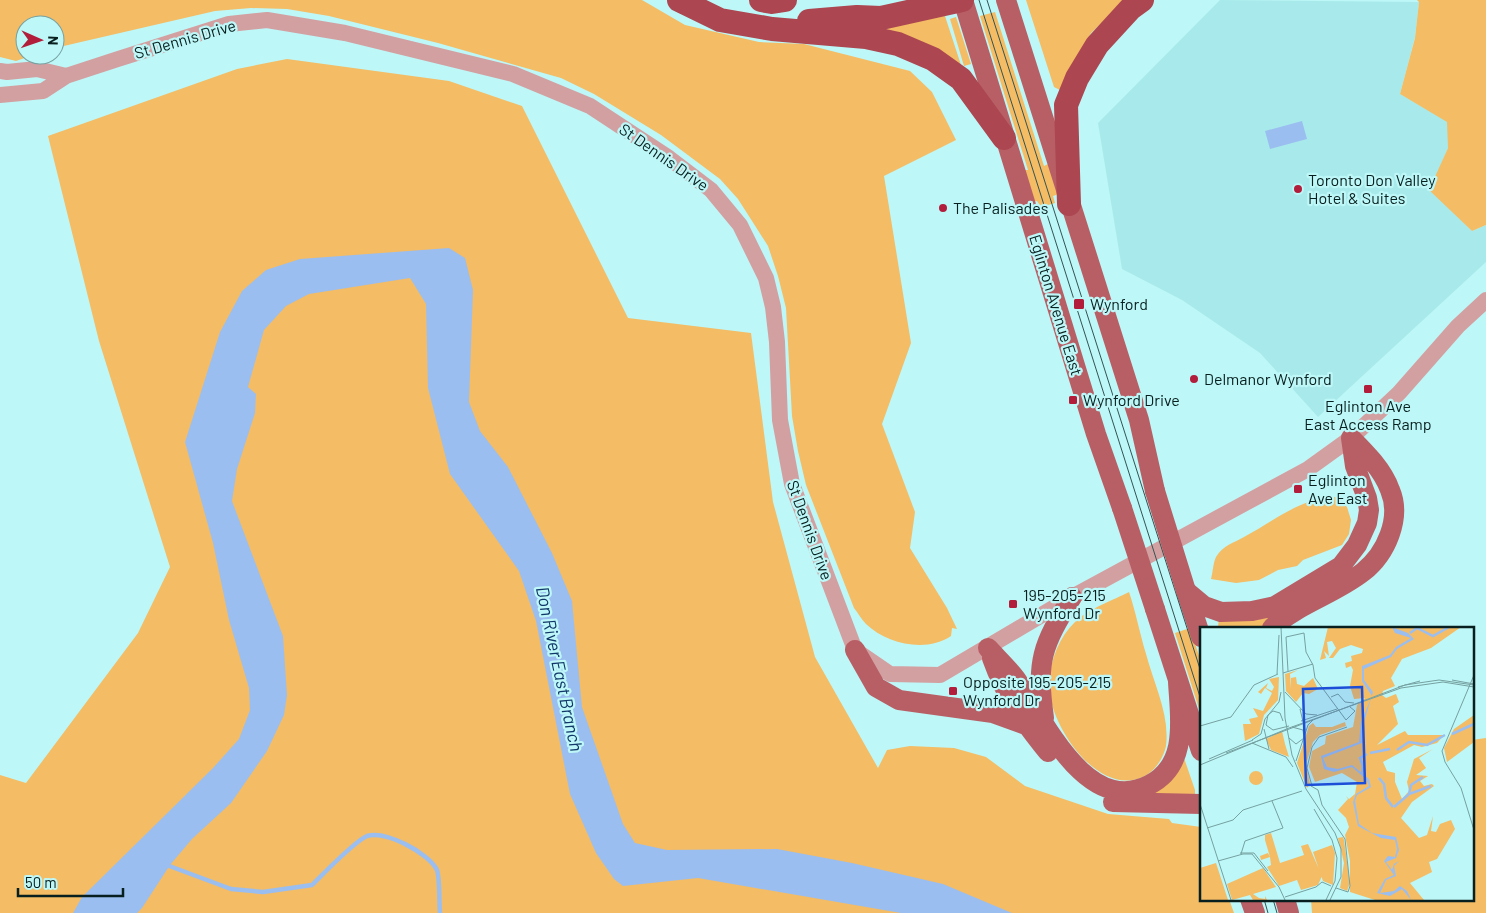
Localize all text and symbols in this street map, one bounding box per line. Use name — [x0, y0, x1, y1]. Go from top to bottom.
north arrow — [15, 15, 65, 65]
street label: St Dennis Drive — [132, 15, 238, 62]
text: N — [45, 36, 62, 45]
street label: St Dennis Drive — [616, 119, 713, 194]
place label: Toronto Don Valley Hotel & Suites — [1308, 170, 1436, 207]
marker: Toronto Don Valley Hotel & Suites — [1292, 183, 1304, 195]
place label: The Palisades — [953, 198, 1048, 217]
marker: The Palisades — [937, 202, 949, 214]
street label: Eglinton Avenue East — [1026, 232, 1087, 378]
place label: Wynford — [1090, 294, 1148, 313]
marker: Wynford — [1072, 297, 1086, 311]
place label: Delmanor Wynford — [1204, 369, 1332, 388]
marker: Delmanor Wynford — [1188, 373, 1200, 385]
marker: Eglinton Ave East Access Ramp — [1362, 383, 1374, 395]
place label: Wynford Drive — [1083, 390, 1180, 409]
marker: Wynford Drive — [1067, 394, 1079, 406]
place label: Eglinton Ave East Access Ramp — [1304, 396, 1432, 433]
place label: Eglinton Ave East — [1308, 470, 1368, 507]
street label: St Dennis Drive — [784, 477, 837, 582]
marker: Eglinton Ave East — [1292, 483, 1304, 495]
water label: Don River East Branch — [532, 584, 588, 753]
place label: 195-205-215 Wynford Dr — [1023, 585, 1106, 622]
marker: 195-205-215 Wynford Dr — [1007, 598, 1019, 610]
inset map — [1200, 627, 1474, 900]
place label: Opposite 195-205-215 Wynford Dr — [963, 672, 1111, 709]
marker: Opposite 195-205-215 Wynford Dr — [947, 685, 959, 697]
scale bar — [18, 866, 122, 898]
text: 50 m — [25, 873, 57, 891]

